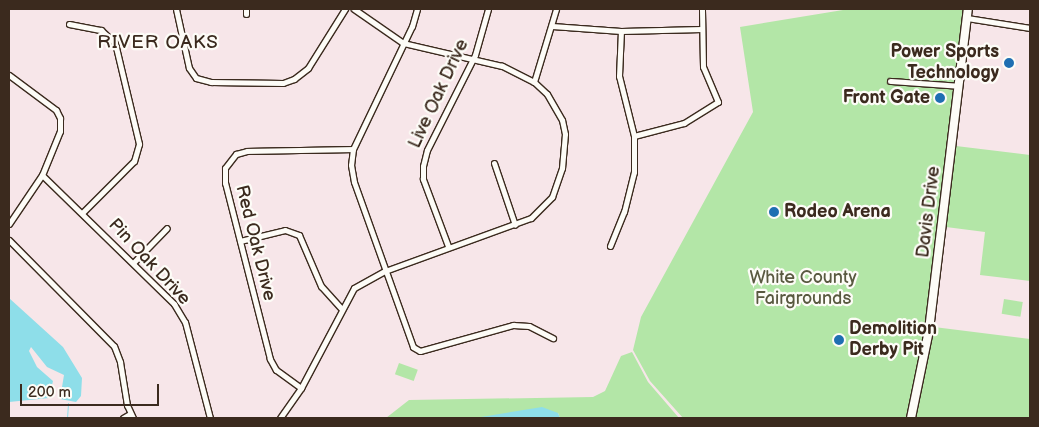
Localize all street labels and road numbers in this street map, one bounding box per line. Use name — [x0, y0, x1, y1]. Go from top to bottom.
street label: Live Oak Drive — [404, 36, 474, 152]
street label: Davis Drive — [913, 165, 945, 259]
street label: Red Oak Drive — [230, 183, 280, 303]
street label: Pin Oak Drive — [104, 214, 194, 310]

